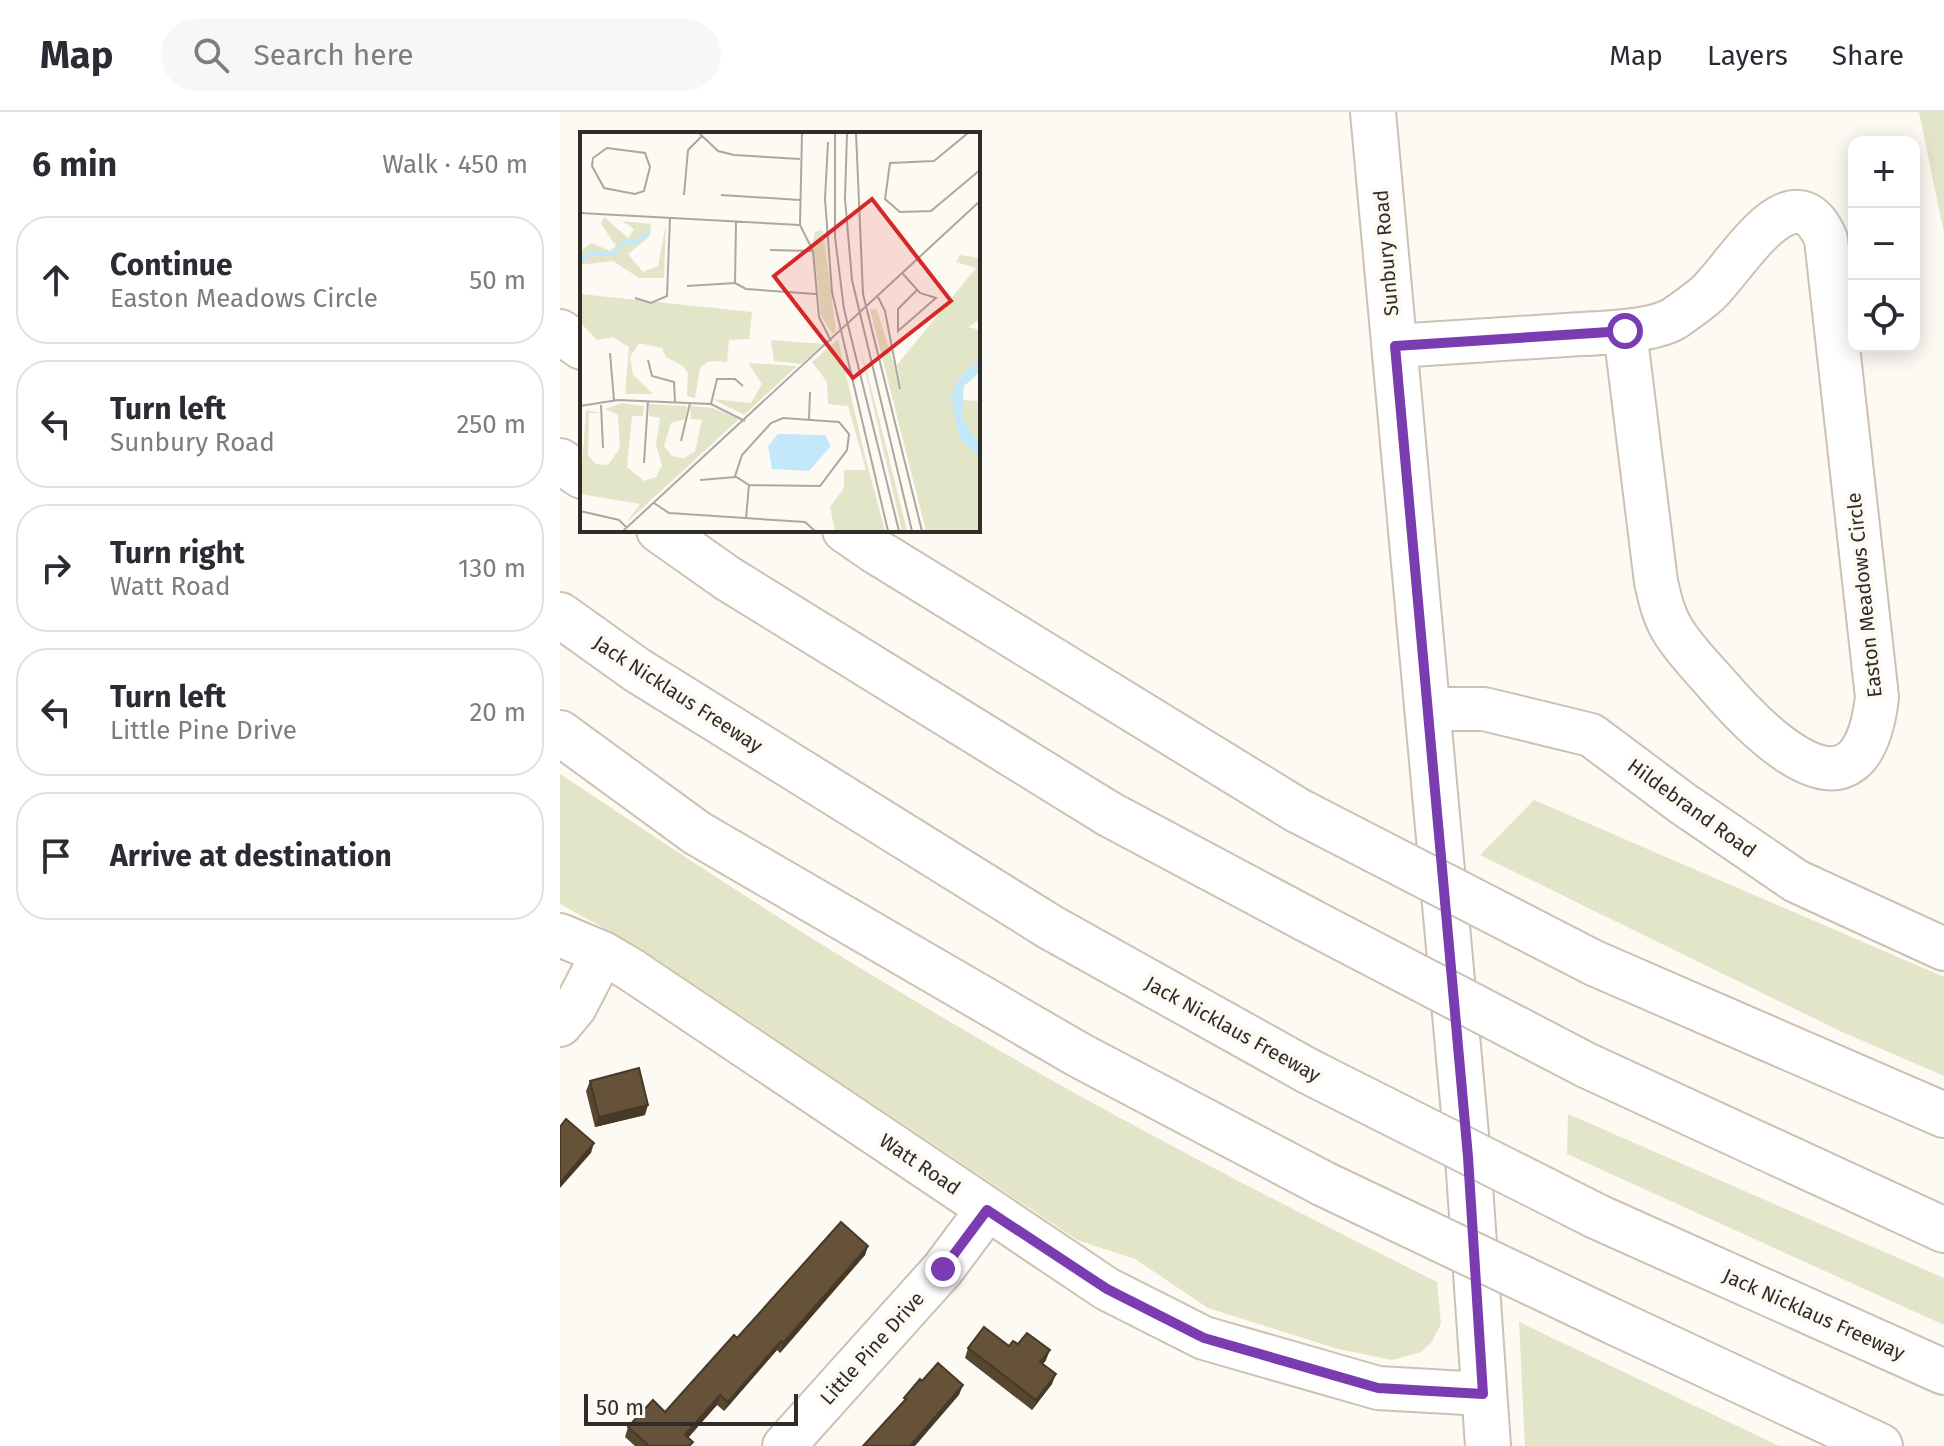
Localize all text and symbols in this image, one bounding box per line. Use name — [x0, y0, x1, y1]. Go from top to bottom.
search box — [161, 19, 721, 91]
text: Map — [40, 32, 113, 78]
icon: search — [189, 33, 233, 77]
text: Search here — [253, 37, 414, 73]
text: Map — [1609, 39, 1663, 72]
text: Layers — [1707, 39, 1788, 72]
text: Share — [1832, 39, 1904, 72]
inset map — [580, 132, 980, 532]
map controls — [1848, 136, 1920, 352]
button: + — [1848, 136, 1920, 208]
text: 6 min — [32, 144, 117, 185]
text: Walk · 450 m — [382, 149, 528, 180]
street label: Sunbury Road — [1369, 189, 1403, 317]
button: − — [1848, 208, 1920, 280]
text: Continue — [110, 247, 233, 283]
icon: ahead — [34, 258, 78, 302]
text: 50 m — [469, 265, 526, 296]
button: locate — [1848, 280, 1920, 352]
text: Easton Meadows Circle — [110, 283, 378, 314]
route start — [1607, 313, 1643, 349]
text: Turn left — [110, 391, 226, 427]
icon: left — [34, 402, 78, 446]
text: 250 m — [456, 409, 526, 440]
text: Sunbury Road — [110, 427, 275, 458]
street label: Easton Meadows Circle — [1841, 491, 1887, 699]
text: Turn right — [110, 535, 245, 571]
icon: right — [34, 546, 78, 590]
text: 130 m — [458, 553, 526, 584]
text: Watt Road — [110, 571, 230, 602]
street label: Jack Nicklaus Freeway — [589, 630, 767, 758]
text: Turn left — [110, 679, 226, 715]
icon: left — [34, 690, 78, 734]
text: 20 m — [469, 697, 526, 728]
text: Little Pine Drive — [110, 715, 297, 746]
street label: Hildebrand Road — [1623, 753, 1761, 863]
icon: arrive — [34, 834, 78, 878]
text: Arrive at destination — [110, 838, 392, 874]
street label: Jack Nicklaus Freeway — [1141, 971, 1325, 1087]
street label: Watt Road — [875, 1128, 965, 1200]
route end — [925, 1251, 961, 1287]
street label: Jack Nicklaus Freeway — [1719, 1263, 1909, 1365]
street label: Little Pine Drive — [815, 1287, 929, 1409]
scale bar — [584, 1390, 798, 1426]
text: 50 m — [596, 1394, 644, 1421]

